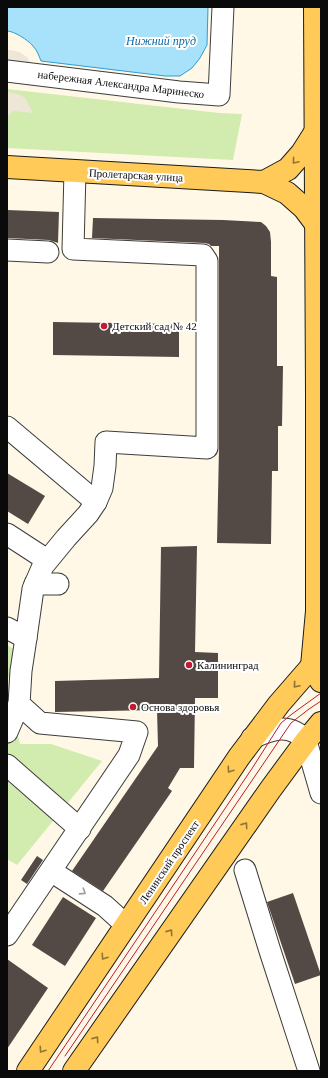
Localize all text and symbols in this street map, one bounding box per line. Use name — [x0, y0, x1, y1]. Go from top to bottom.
water label: Нижний пруд — [125, 34, 196, 48]
street label: набережная Александра Маринеско — [37, 68, 206, 100]
one-way arrow — [292, 156, 299, 164]
street label: Пролетарская улица — [89, 167, 184, 183]
place label: Детский сад № 42 — [112, 320, 197, 332]
marker: Детский сад № 42 — [99, 321, 109, 331]
place label: Калининград — [197, 659, 259, 671]
marker: Калининград — [184, 660, 194, 670]
one-way arrow — [293, 680, 300, 688]
place label: Основа здоровья — [141, 701, 219, 713]
marker: Основа здоровья — [128, 702, 138, 712]
one-way arrow — [227, 766, 235, 773]
street label: Ленинский проспект — [137, 818, 201, 906]
one-way arrow — [240, 823, 247, 830]
one-way arrow — [79, 887, 86, 895]
one-way arrow — [165, 929, 173, 936]
one-way arrow — [101, 953, 109, 960]
one-way arrow — [91, 1036, 99, 1043]
one-way arrow — [39, 1046, 46, 1053]

